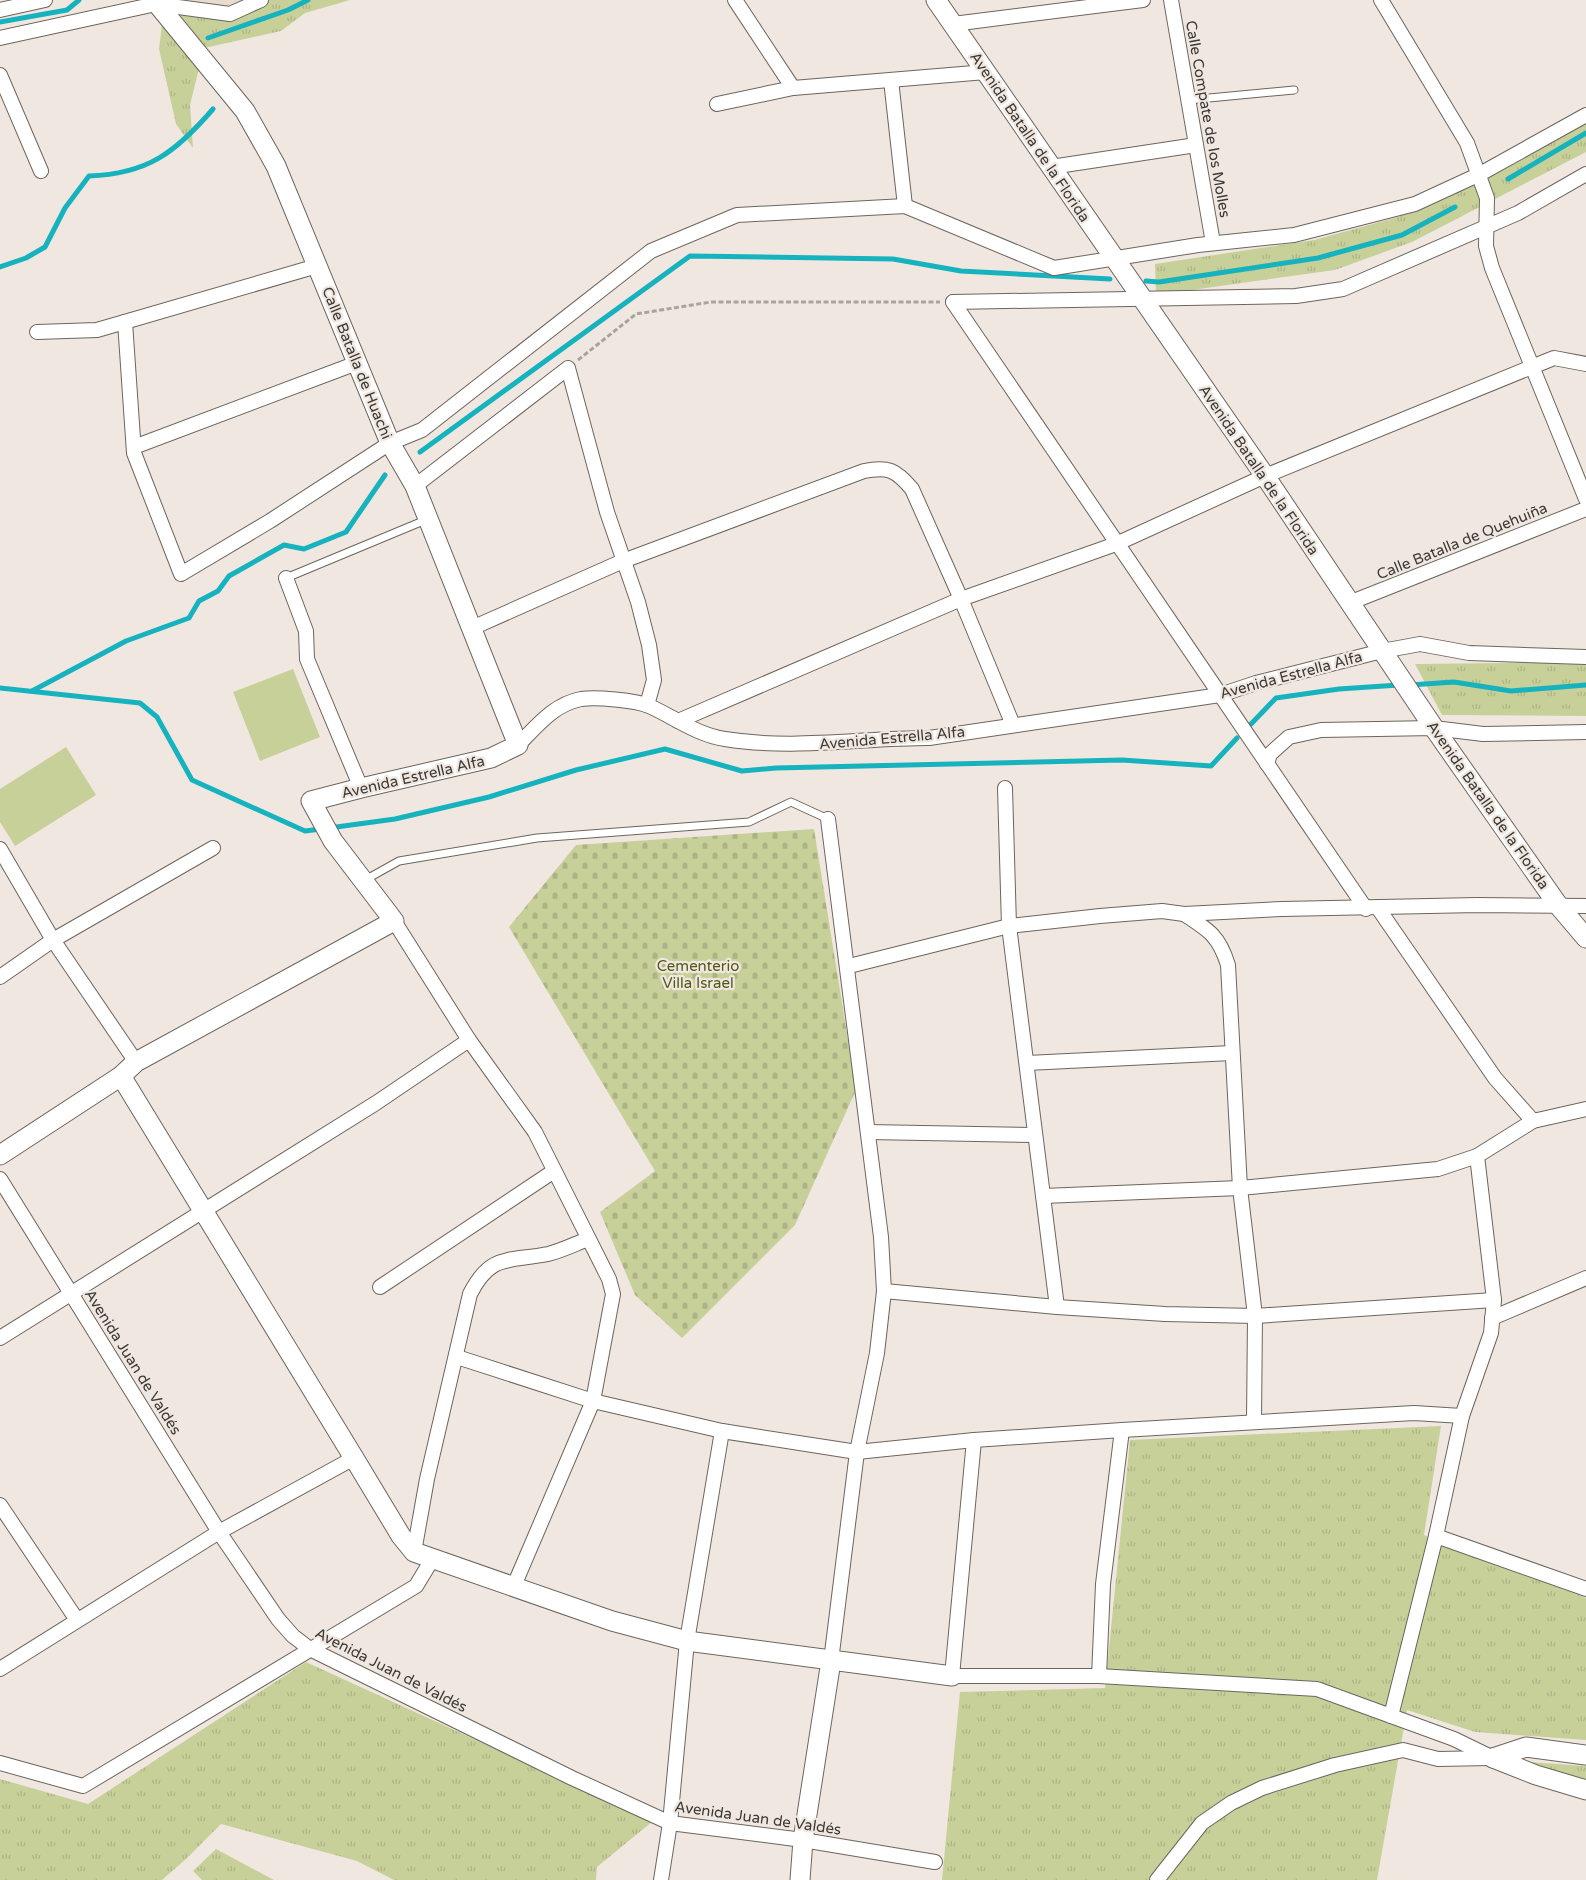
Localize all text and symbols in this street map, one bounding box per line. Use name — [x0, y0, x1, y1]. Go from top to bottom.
street label: Calle Compate de los Molles — [1182, 19, 1234, 219]
street label: Avenida Batalla de la Florida — [966, 48, 1094, 226]
street label: Calle Batalla de Huachi — [318, 284, 396, 442]
street label: Avenida Batalla de la Florida — [1195, 381, 1323, 559]
street label: Calle Batalla de Quehuiña — [1374, 498, 1550, 584]
street label: Avenida Estrella Alfa — [1218, 647, 1364, 703]
street label: Avenida Batalla de la Florida — [1423, 717, 1553, 893]
street label: Avenida Estrella Alfa — [818, 723, 966, 753]
street label: Avenida Estrella Alfa — [340, 752, 486, 802]
park label: Cementerio Villa Israel — [657, 957, 739, 992]
street label: Avenida Juan de Valdés — [81, 1286, 185, 1438]
street label: Avenida Juan de Valdés — [312, 1624, 470, 1716]
street label: Avenida Juan de Valdés — [674, 1797, 842, 1839]

